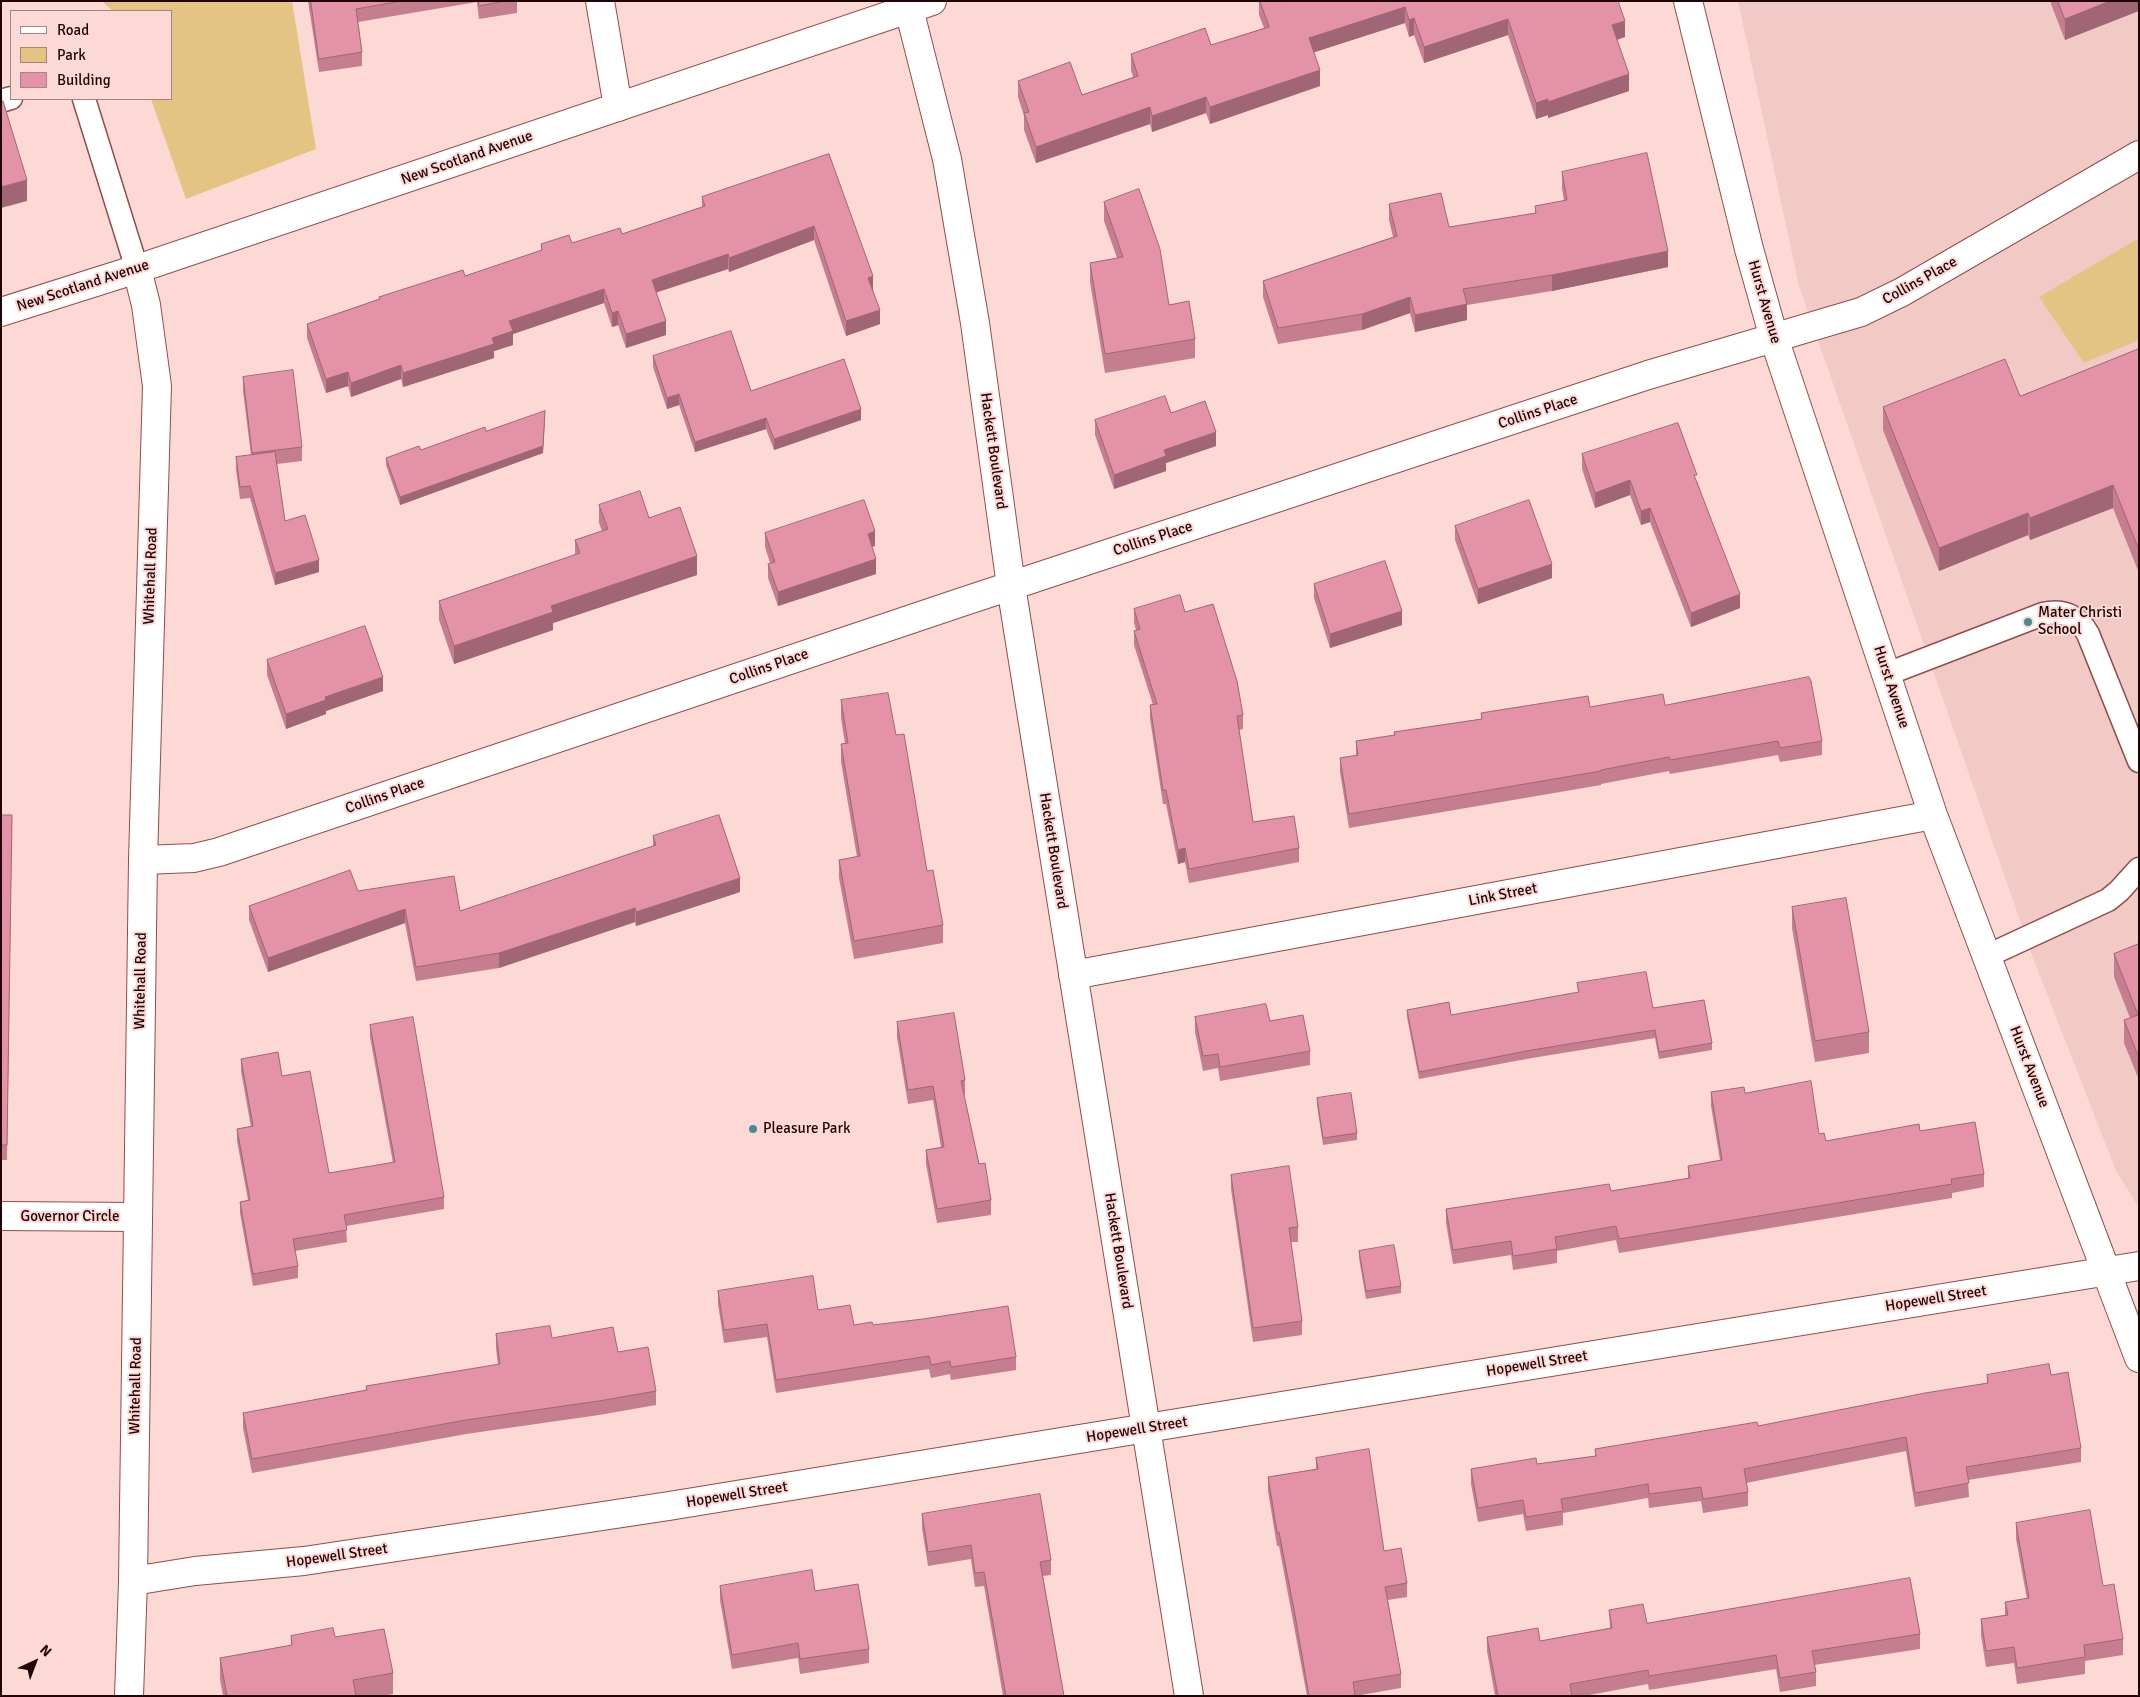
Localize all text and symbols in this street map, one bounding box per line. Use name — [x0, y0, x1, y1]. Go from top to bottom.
legend — [10, 10, 172, 100]
text: Road — [57, 21, 89, 39]
text: Park — [57, 46, 86, 64]
text: Building — [57, 71, 111, 89]
street label: New Scotland Avenue — [399, 127, 535, 189]
street label: Collins Place — [1880, 253, 1960, 309]
street label: New Scotland Avenue — [14, 256, 152, 316]
street label: Hurst Avenue — [1744, 258, 1784, 346]
street label: Hackett Boulevard — [976, 391, 1010, 511]
street label: Collins Place — [1496, 391, 1580, 433]
street label: Collins Place — [1111, 518, 1195, 560]
street label: Whitehall Road — [140, 527, 162, 625]
place label: Mater Christi School — [2038, 604, 2122, 639]
marker: Mater Christi School — [2022, 616, 2034, 628]
street label: Hurst Avenue — [1869, 643, 1913, 731]
street label: Collins Place — [727, 645, 811, 689]
street label: Collins Place — [343, 774, 427, 818]
street label: Hackett Boulevard — [1035, 791, 1071, 911]
street label: Link Street — [1467, 880, 1539, 910]
street label: Whitehall Road — [131, 932, 151, 1030]
street label: Hurst Avenue — [2005, 1024, 2053, 1110]
place label: Pleasure Park — [763, 1120, 851, 1138]
marker: Pleasure Park — [747, 1123, 759, 1135]
street label: Hackett Boulevard — [1100, 1191, 1136, 1311]
street label: Governor Circle — [21, 1208, 119, 1226]
street label: Hopewell Street — [1884, 1282, 1988, 1316]
street label: Whitehall Road — [126, 1337, 146, 1435]
street label: Hopewell Street — [1485, 1347, 1589, 1381]
street label: Hopewell Street — [1085, 1413, 1189, 1447]
street label: Hopewell Street — [685, 1478, 789, 1512]
street label: Hopewell Street — [285, 1540, 389, 1572]
north arrow — [10, 1637, 60, 1687]
text: N — [36, 1641, 55, 1660]

